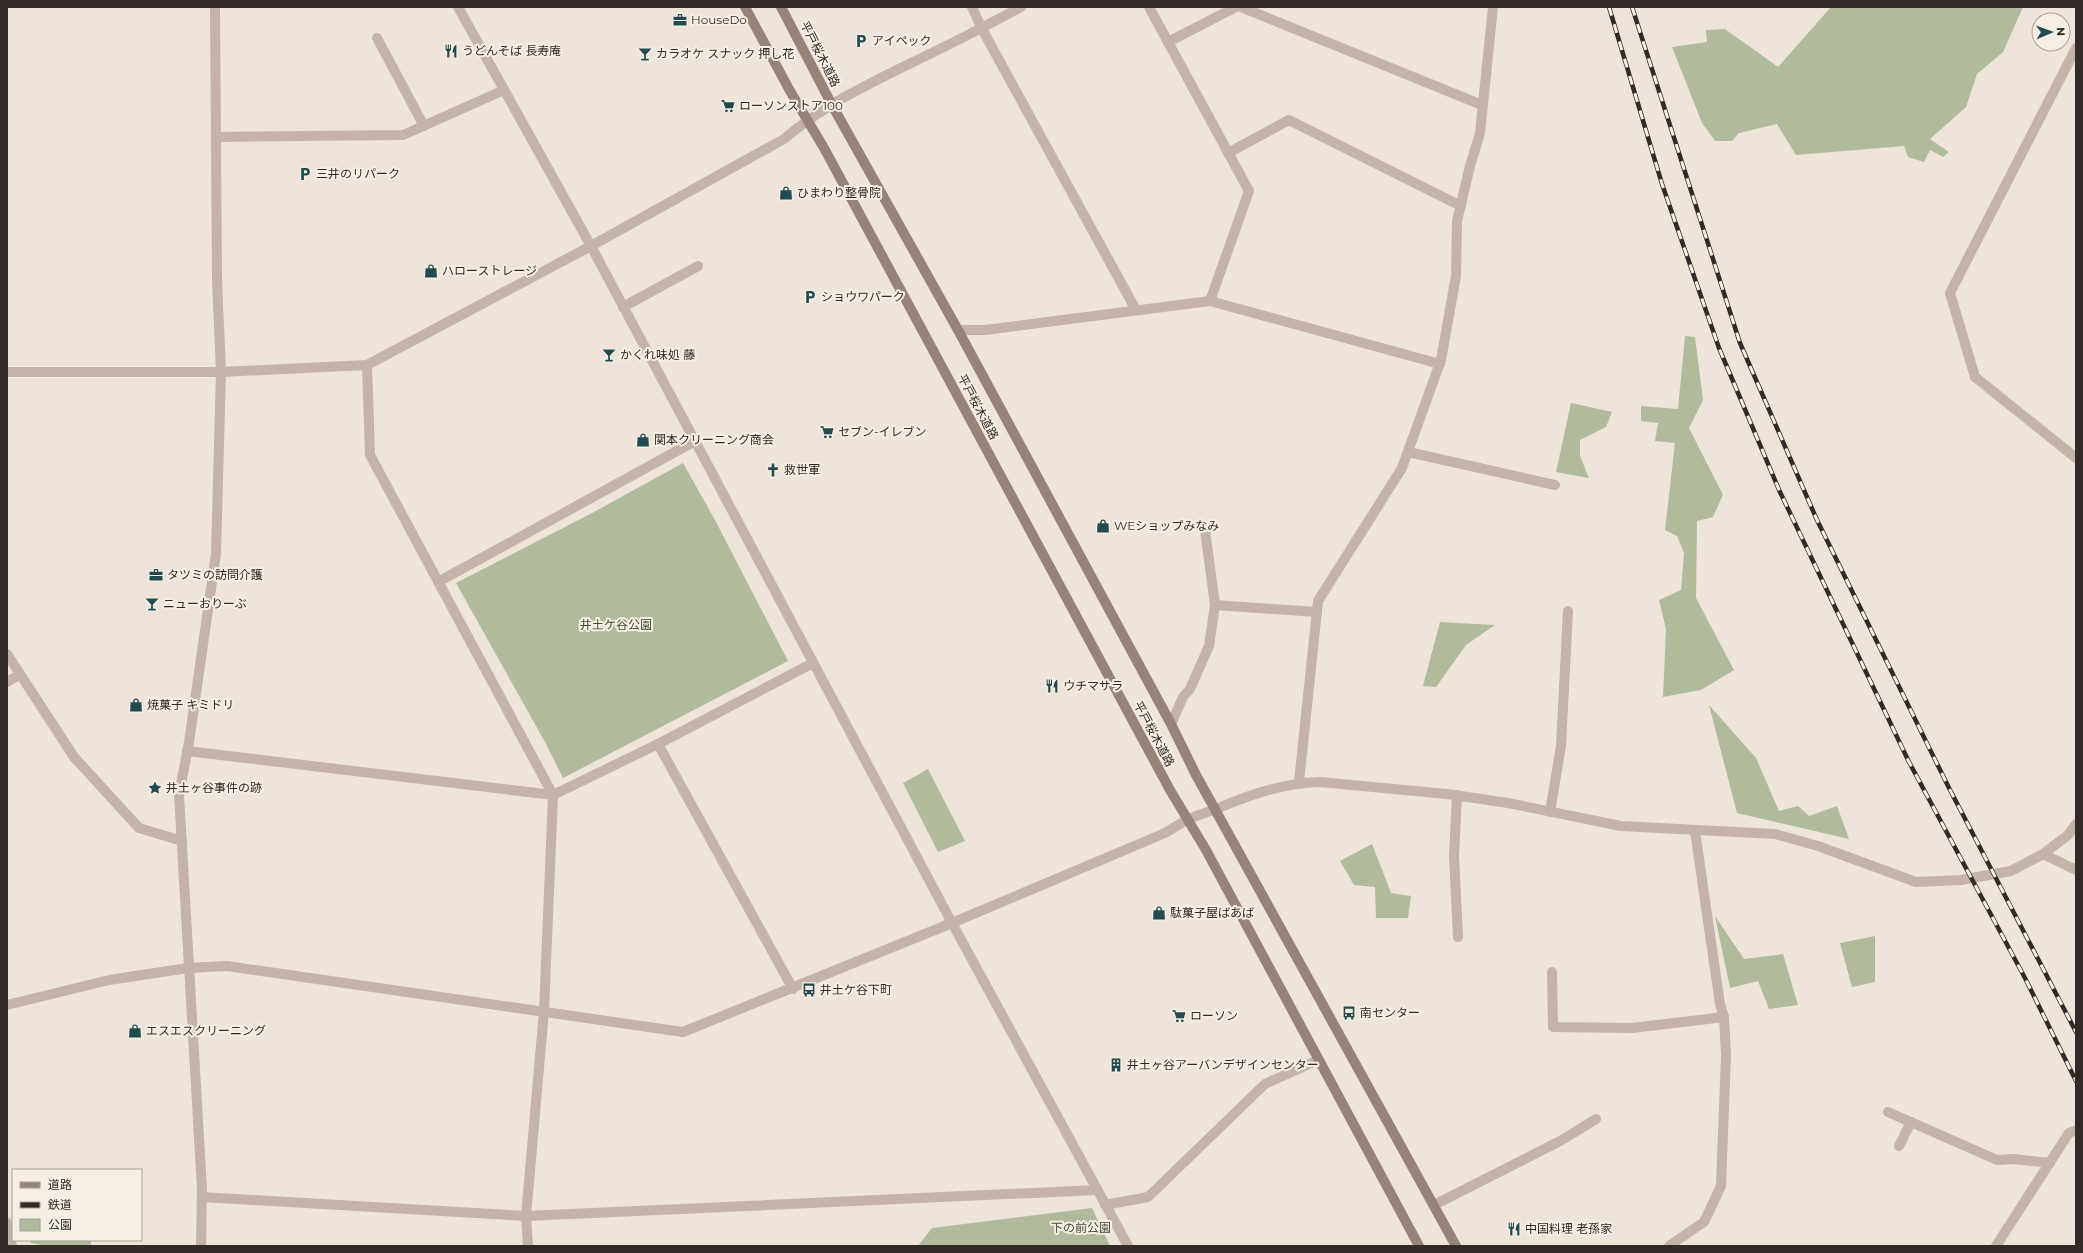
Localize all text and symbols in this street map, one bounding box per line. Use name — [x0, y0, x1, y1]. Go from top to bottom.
office icon: HouseDo — [672, 12, 688, 28]
place label: HouseDo — [691, 12, 747, 27]
north arrow — [2031, 12, 2071, 52]
street label: 平戸桜木道路 — [797, 18, 843, 89]
text: N — [2054, 27, 2068, 36]
parking icon: アイペック — [853, 33, 869, 49]
place label: アイペック — [872, 33, 931, 48]
restaurant icon: うどんそば 長寿庵 — [443, 43, 459, 59]
place label: うどんそば 長寿庵 — [462, 43, 561, 58]
bar icon: カラオケ スナック 押し花 — [637, 46, 653, 62]
place label: カラオケ スナック 押し花 — [656, 46, 794, 61]
supermarket icon: ローソンストア100 — [720, 98, 736, 114]
place label: ローソンストア100 — [739, 98, 843, 113]
parking icon: 三井のリパーク — [297, 166, 313, 182]
place label: 三井のリパーク — [316, 166, 400, 181]
shop icon: ひまわり整骨院 — [778, 185, 794, 201]
place label: ひまわり整骨院 — [797, 185, 881, 200]
shop icon: ハローストレージ — [423, 263, 439, 279]
place label: ハローストレージ — [442, 263, 537, 278]
parking icon: ショウワパーク — [802, 289, 818, 305]
place label: ショウワパーク — [821, 289, 905, 304]
bar icon: かくれ味処 藤 — [601, 347, 617, 363]
place label: かくれ味処 藤 — [620, 347, 695, 362]
street label: 平戸桜木道路 — [955, 371, 1002, 442]
supermarket icon: セブン-イレブン — [819, 424, 835, 440]
place label: セブン-イレブン — [838, 424, 927, 439]
shop icon: 関本クリーニング商会 — [635, 432, 651, 448]
place label: 関本クリーニング商会 — [654, 432, 774, 447]
church icon: 救世軍 — [765, 462, 781, 478]
place label: 救世軍 — [784, 462, 820, 477]
shop icon: WEショップみなみ — [1095, 518, 1111, 534]
place label: WEショップみなみ — [1114, 518, 1219, 533]
office icon: タツミの訪問介護 — [148, 567, 164, 583]
place label: タツミの訪問介護 — [167, 567, 263, 582]
bar icon: ニューおりーぶ — [144, 596, 160, 612]
place label: ニューおりーぶ — [163, 596, 247, 611]
park label: 井土ケ谷公園 — [580, 617, 652, 632]
restaurant icon: ウチマサラ — [1044, 678, 1060, 694]
place label: ウチマサラ — [1063, 678, 1123, 693]
shop icon: 焼菓子 キミドリ — [128, 697, 144, 713]
place label: 焼菓子 キミドリ — [147, 697, 234, 712]
street label: 平戸桜木道路 — [1131, 698, 1178, 769]
place icon: 井土ヶ谷事件の跡 — [147, 780, 163, 796]
place label: 井土ヶ谷事件の跡 — [166, 780, 262, 795]
shop icon: 駄菓子屋ばあば — [1151, 905, 1167, 921]
place label: 駄菓子屋ばあば — [1170, 905, 1254, 920]
bus stop icon: 井土ケ谷下町 — [801, 982, 817, 998]
place label: 井土ケ谷下町 — [820, 982, 892, 997]
bus stop icon: 南センター — [1341, 1005, 1357, 1021]
place label: 南センター — [1360, 1005, 1420, 1020]
supermarket icon: ローソン — [1171, 1008, 1187, 1024]
place label: ローソン — [1190, 1008, 1238, 1023]
shop icon: エスエスクリーニング — [127, 1023, 143, 1039]
place label: エスエスクリーニング — [146, 1023, 266, 1038]
building icon: 井土ヶ谷アーバンデザインセンター — [1108, 1057, 1124, 1073]
place label: 井土ヶ谷アーバンデザインセンター — [1127, 1057, 1319, 1072]
legend — [12, 1169, 142, 1241]
text: 道路 — [48, 1177, 72, 1192]
text: 鉄道 — [48, 1197, 72, 1212]
text: 公園 — [48, 1217, 72, 1232]
park label: 下の前公園 — [1051, 1220, 1111, 1235]
restaurant icon: 中国料理 老孫家 — [1506, 1221, 1522, 1237]
place label: 中国料理 老孫家 — [1525, 1221, 1612, 1236]

